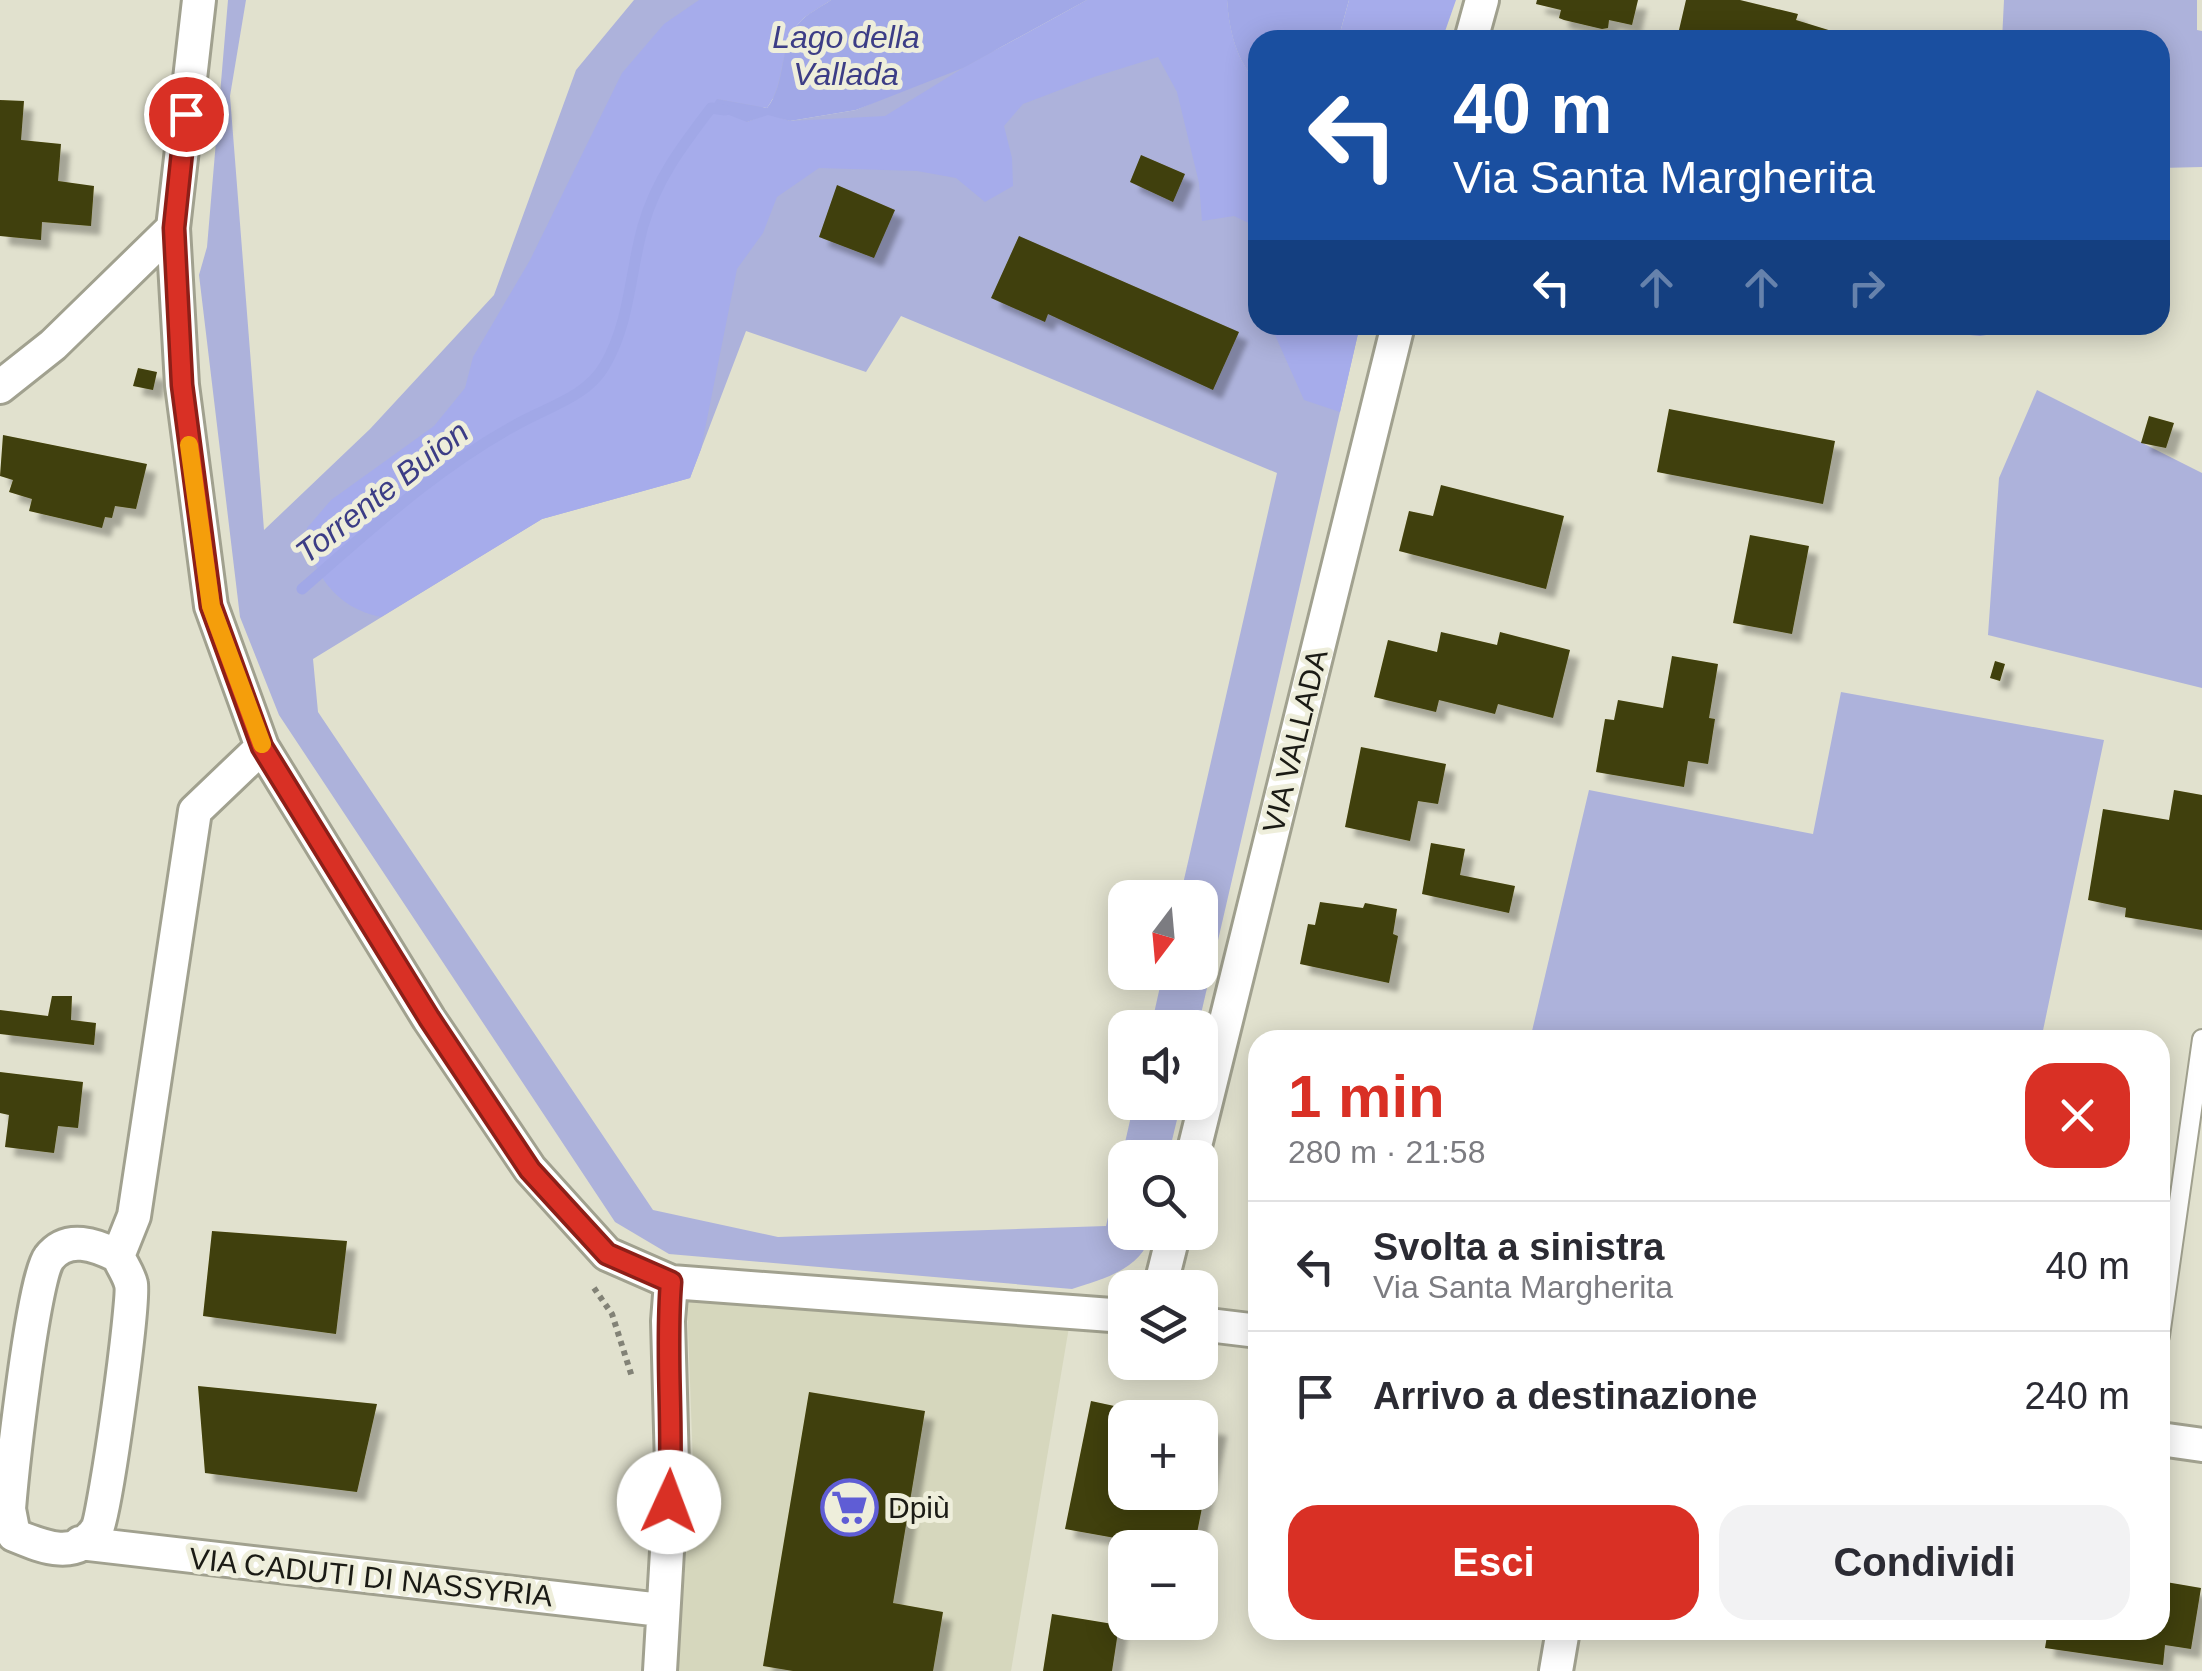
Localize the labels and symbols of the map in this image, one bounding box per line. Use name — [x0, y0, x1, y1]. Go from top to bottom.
water label: Lago della Vallada — [772, 19, 920, 92]
pin — [144, 72, 229, 157]
water label: Torrente Buion — [289, 414, 475, 570]
street label: VIA VALLADA — [1256, 646, 1334, 836]
north arrow — [1108, 880, 1218, 990]
position arrow — [617, 1450, 721, 1554]
supermarket icon: Dpiù — [819, 1477, 879, 1537]
place label: Dpiù — [888, 1491, 950, 1524]
street label: VIA CADUTI DI NASSYRIA — [188, 1542, 554, 1612]

